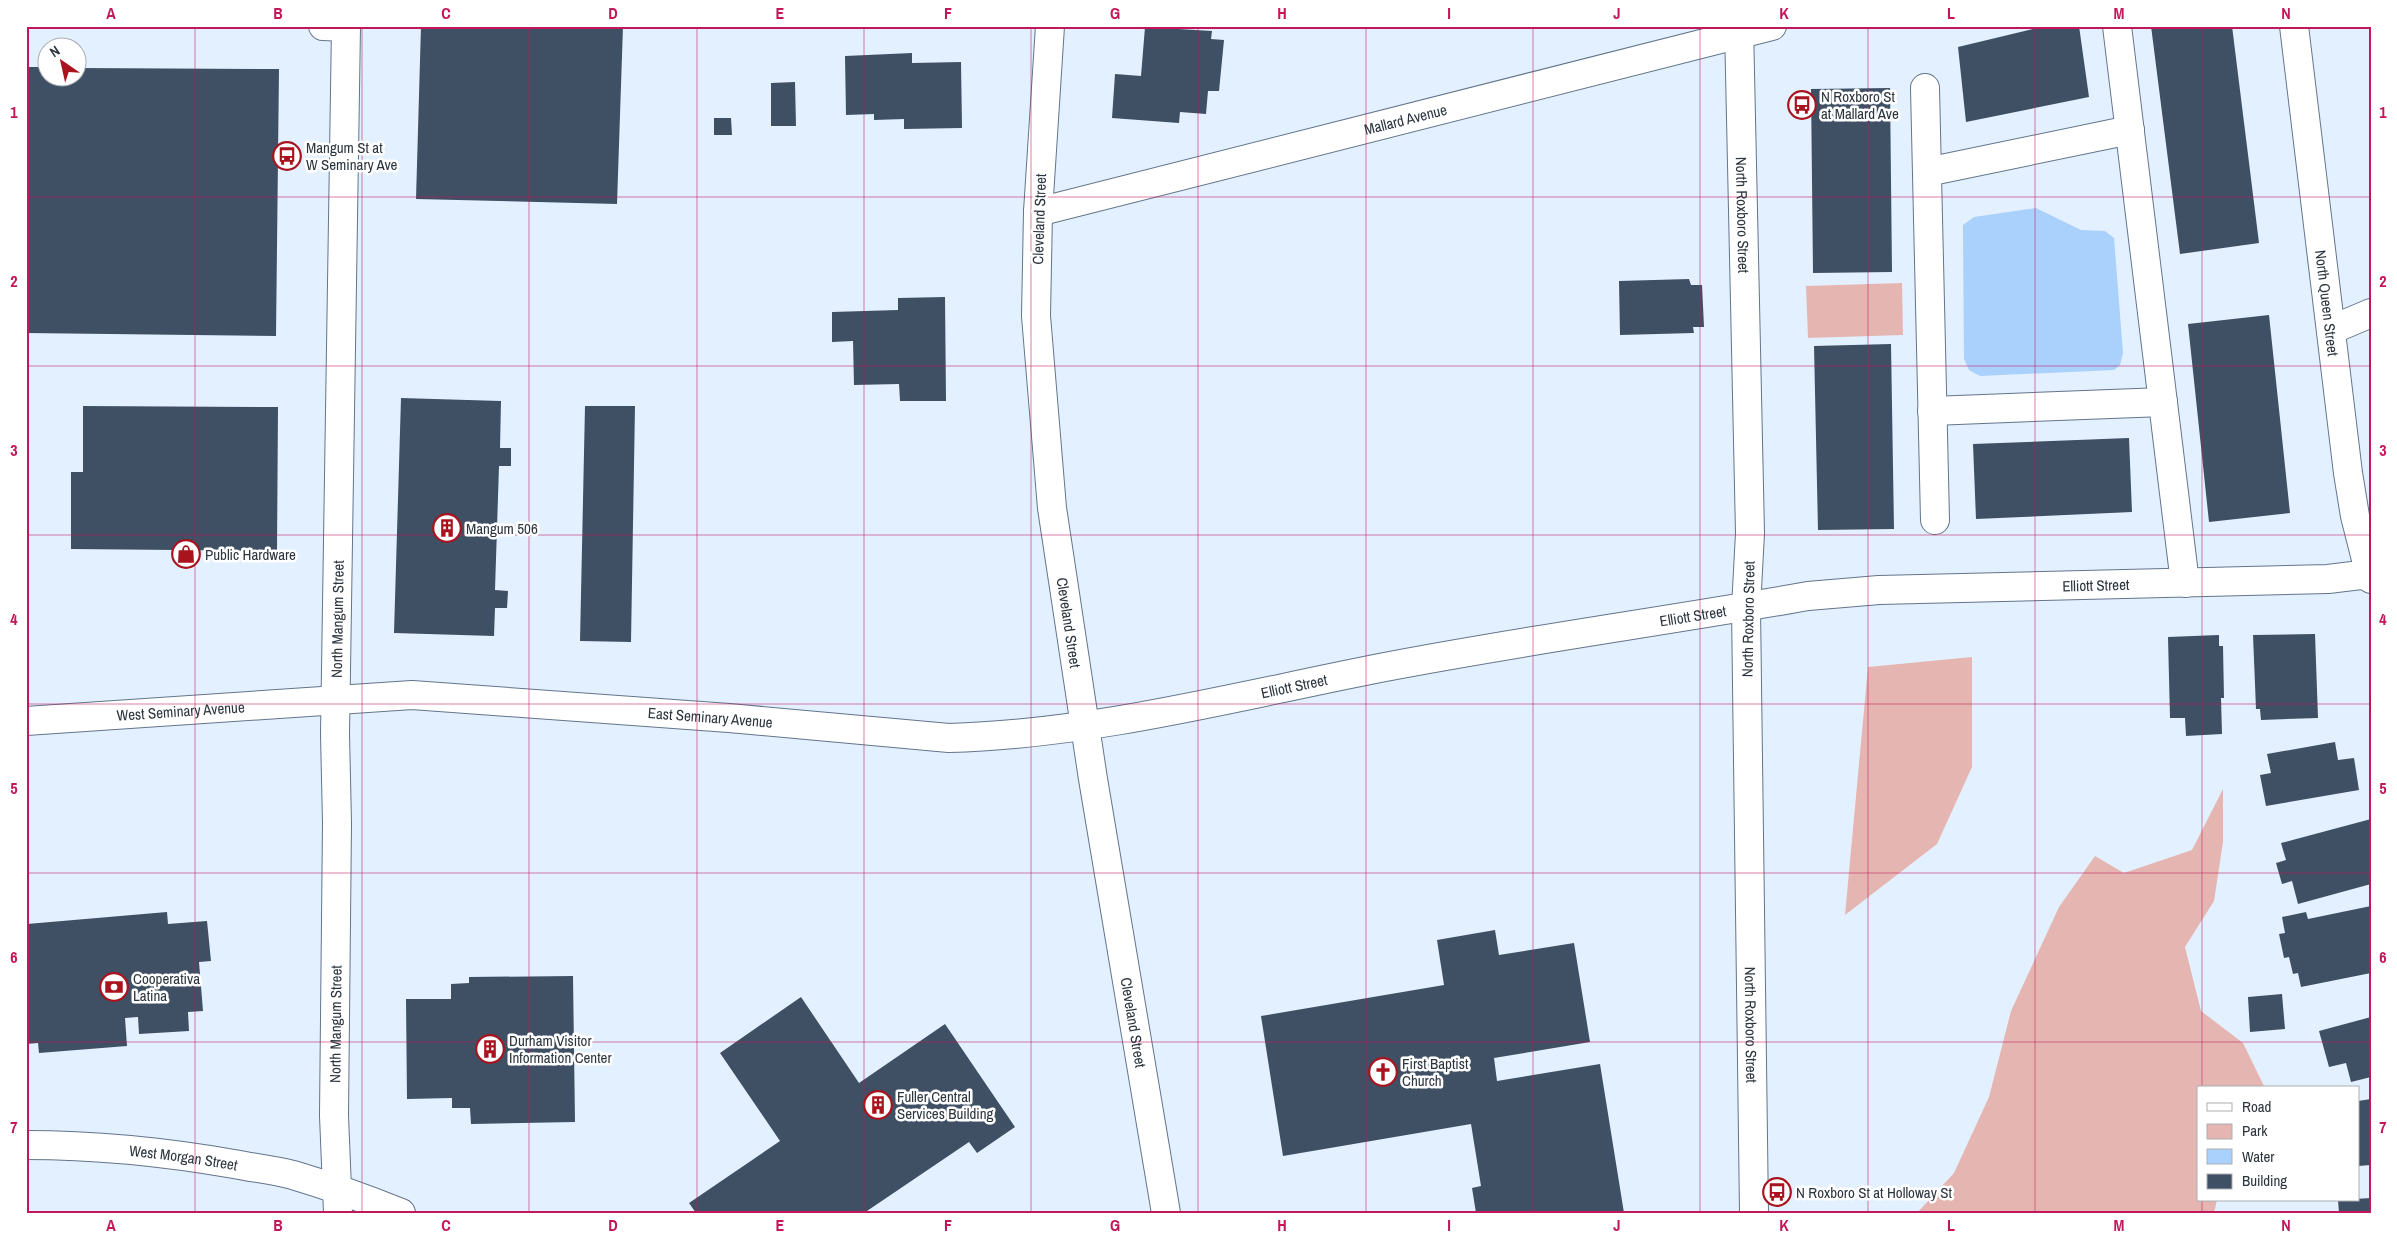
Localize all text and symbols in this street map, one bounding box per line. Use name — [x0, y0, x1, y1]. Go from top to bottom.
text: A — [106, 2, 116, 24]
text: B — [273, 2, 283, 24]
text: C — [441, 2, 451, 24]
text: D — [608, 2, 618, 24]
text: E — [776, 2, 785, 24]
text: F — [944, 2, 952, 24]
text: G — [1110, 2, 1120, 24]
text: H — [1277, 2, 1287, 24]
text: I — [1447, 2, 1451, 24]
text: J — [1613, 2, 1621, 24]
text: K — [1779, 2, 1789, 24]
text: L — [1947, 2, 1955, 24]
text: M — [2114, 2, 2125, 24]
text: N — [2281, 2, 2291, 24]
north arrow — [38, 38, 88, 88]
text: N — [46, 41, 63, 61]
place label: N Roxboro St at Mallard Ave — [1821, 86, 1899, 124]
bus stop icon: N Roxboro St at Mallard Ave — [1787, 90, 1817, 120]
street label: Mallard Avenue — [1362, 98, 1449, 139]
text: 1 — [10, 101, 18, 123]
text: 1 — [2379, 101, 2387, 123]
place label: Mangum St at W Seminary Ave — [306, 137, 398, 175]
bus stop icon: Mangum St at W Seminary Ave — [272, 141, 302, 171]
street label: North Roxboro Street — [1731, 157, 1755, 274]
street label: Cleveland Street — [1027, 173, 1051, 265]
street label: North Queen Street — [2311, 249, 2344, 358]
text: 2 — [10, 270, 18, 292]
text: 2 — [2379, 270, 2387, 292]
text: 3 — [10, 439, 18, 461]
text: 3 — [2379, 439, 2387, 461]
building icon: Mangum 506 — [432, 513, 462, 543]
place label: Mangum 506 — [466, 518, 538, 539]
shop icon: Public Hardware — [171, 539, 201, 569]
place label: Public Hardware — [205, 544, 296, 565]
street label: North Mangum Street — [325, 560, 348, 678]
street label: North Roxboro Street — [1736, 560, 1760, 677]
street label: Elliott Street — [2062, 573, 2130, 596]
street label: Cleveland Street — [1052, 576, 1087, 670]
street label: Elliott Street — [1658, 600, 1728, 631]
text: 4 — [10, 608, 18, 630]
text: 4 — [2379, 608, 2387, 630]
street label: Elliott Street — [1259, 668, 1330, 703]
street label: West Seminary Avenue — [116, 696, 245, 725]
street label: East Seminary Avenue — [647, 702, 774, 732]
text: 5 — [10, 777, 18, 799]
text: 5 — [2379, 777, 2387, 799]
text: 6 — [10, 946, 18, 968]
text: 6 — [2379, 946, 2387, 968]
street label: North Mangum Street — [324, 965, 346, 1083]
street label: North Roxboro Street — [1740, 966, 1763, 1084]
place label: Cooperativa Latina — [133, 968, 200, 1006]
bank icon: Cooperativa Latina — [99, 972, 129, 1002]
street label: Cleveland Street — [1116, 976, 1152, 1070]
place label: Durham Visitor Information Center — [509, 1030, 612, 1068]
building icon: Durham Visitor Information Center — [475, 1034, 505, 1064]
place label: First Baptist Church — [1402, 1053, 1469, 1091]
church icon: First Baptist Church — [1368, 1057, 1398, 1087]
place label: Fuller Central Services Building — [897, 1086, 994, 1124]
legend — [2197, 1086, 2360, 1202]
building icon: Fuller Central Services Building — [863, 1090, 893, 1120]
text: Road — [2242, 1096, 2271, 1117]
text: 7 — [10, 1116, 18, 1138]
text: 7 — [2379, 1116, 2387, 1138]
text: Park — [2242, 1120, 2268, 1141]
street label: West Morgan Street — [128, 1139, 240, 1175]
text: Water — [2242, 1146, 2274, 1167]
text: Building — [2242, 1170, 2287, 1191]
bus stop icon: N Roxboro St at Holloway St — [1762, 1177, 1792, 1207]
place label: N Roxboro St at Holloway St — [1796, 1182, 1952, 1203]
text: A — [106, 1214, 116, 1236]
text: B — [273, 1214, 283, 1236]
text: C — [441, 1214, 451, 1236]
text: D — [608, 1214, 618, 1236]
text: E — [776, 1214, 785, 1236]
text: F — [944, 1214, 952, 1236]
text: G — [1110, 1214, 1120, 1236]
text: H — [1277, 1214, 1287, 1236]
text: I — [1447, 1214, 1451, 1236]
text: J — [1613, 1214, 1621, 1236]
text: K — [1779, 1214, 1789, 1236]
text: L — [1947, 1214, 1955, 1236]
text: M — [2114, 1214, 2125, 1236]
text: N — [2281, 1214, 2291, 1236]

